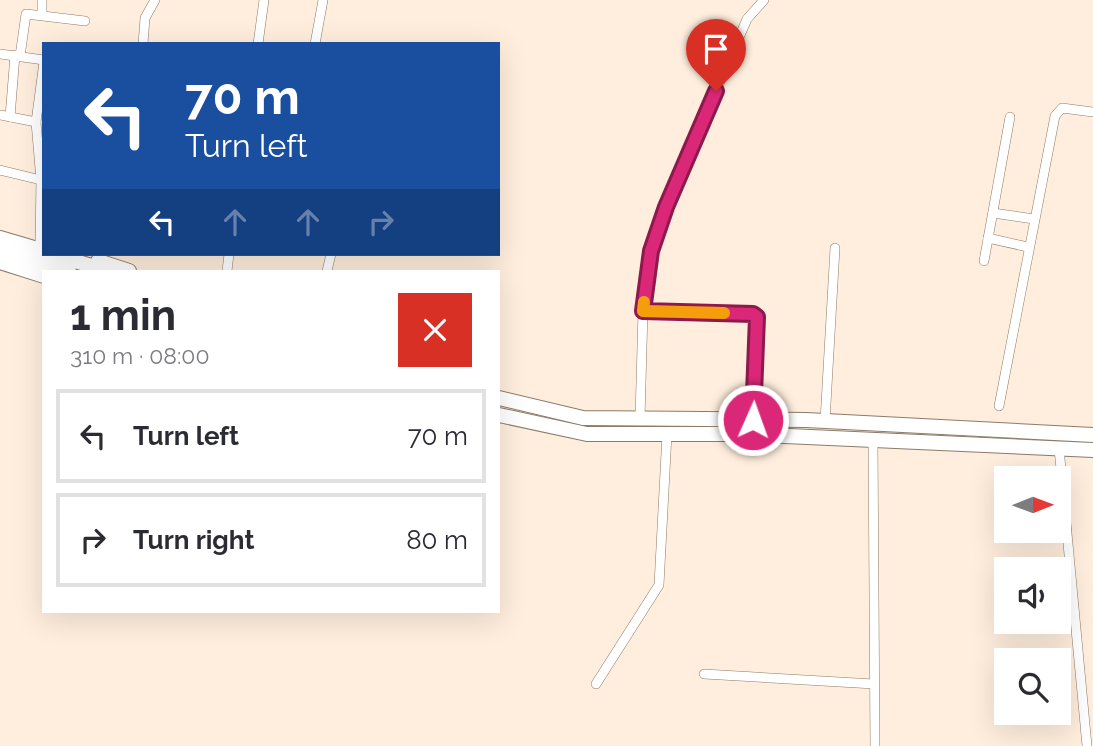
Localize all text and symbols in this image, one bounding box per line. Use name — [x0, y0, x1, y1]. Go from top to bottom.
pin — [686, 19, 746, 91]
icon: arrive — [697, 30, 735, 68]
text: 70 m — [185, 68, 300, 125]
icon: left — [70, 70, 161, 161]
text: Turn left — [185, 127, 307, 164]
icon: left — [143, 203, 181, 241]
icon: ahead — [216, 203, 254, 241]
icon: ahead — [289, 203, 327, 241]
icon: right — [362, 203, 400, 241]
text: 1 min — [70, 291, 176, 340]
button: close — [398, 293, 472, 367]
text: 310 m · 08:00 — [70, 342, 209, 369]
position arrow — [716, 383, 790, 457]
icon: left — [74, 417, 112, 455]
text: Turn left — [133, 421, 239, 451]
text: 70 m — [408, 421, 468, 451]
north arrow — [994, 466, 1071, 542]
map controls — [994, 466, 1071, 725]
icon: right — [74, 521, 112, 559]
text: Turn right — [133, 525, 254, 555]
text: 80 m — [406, 525, 468, 555]
button: sound — [994, 557, 1071, 634]
button: search — [994, 648, 1071, 725]

